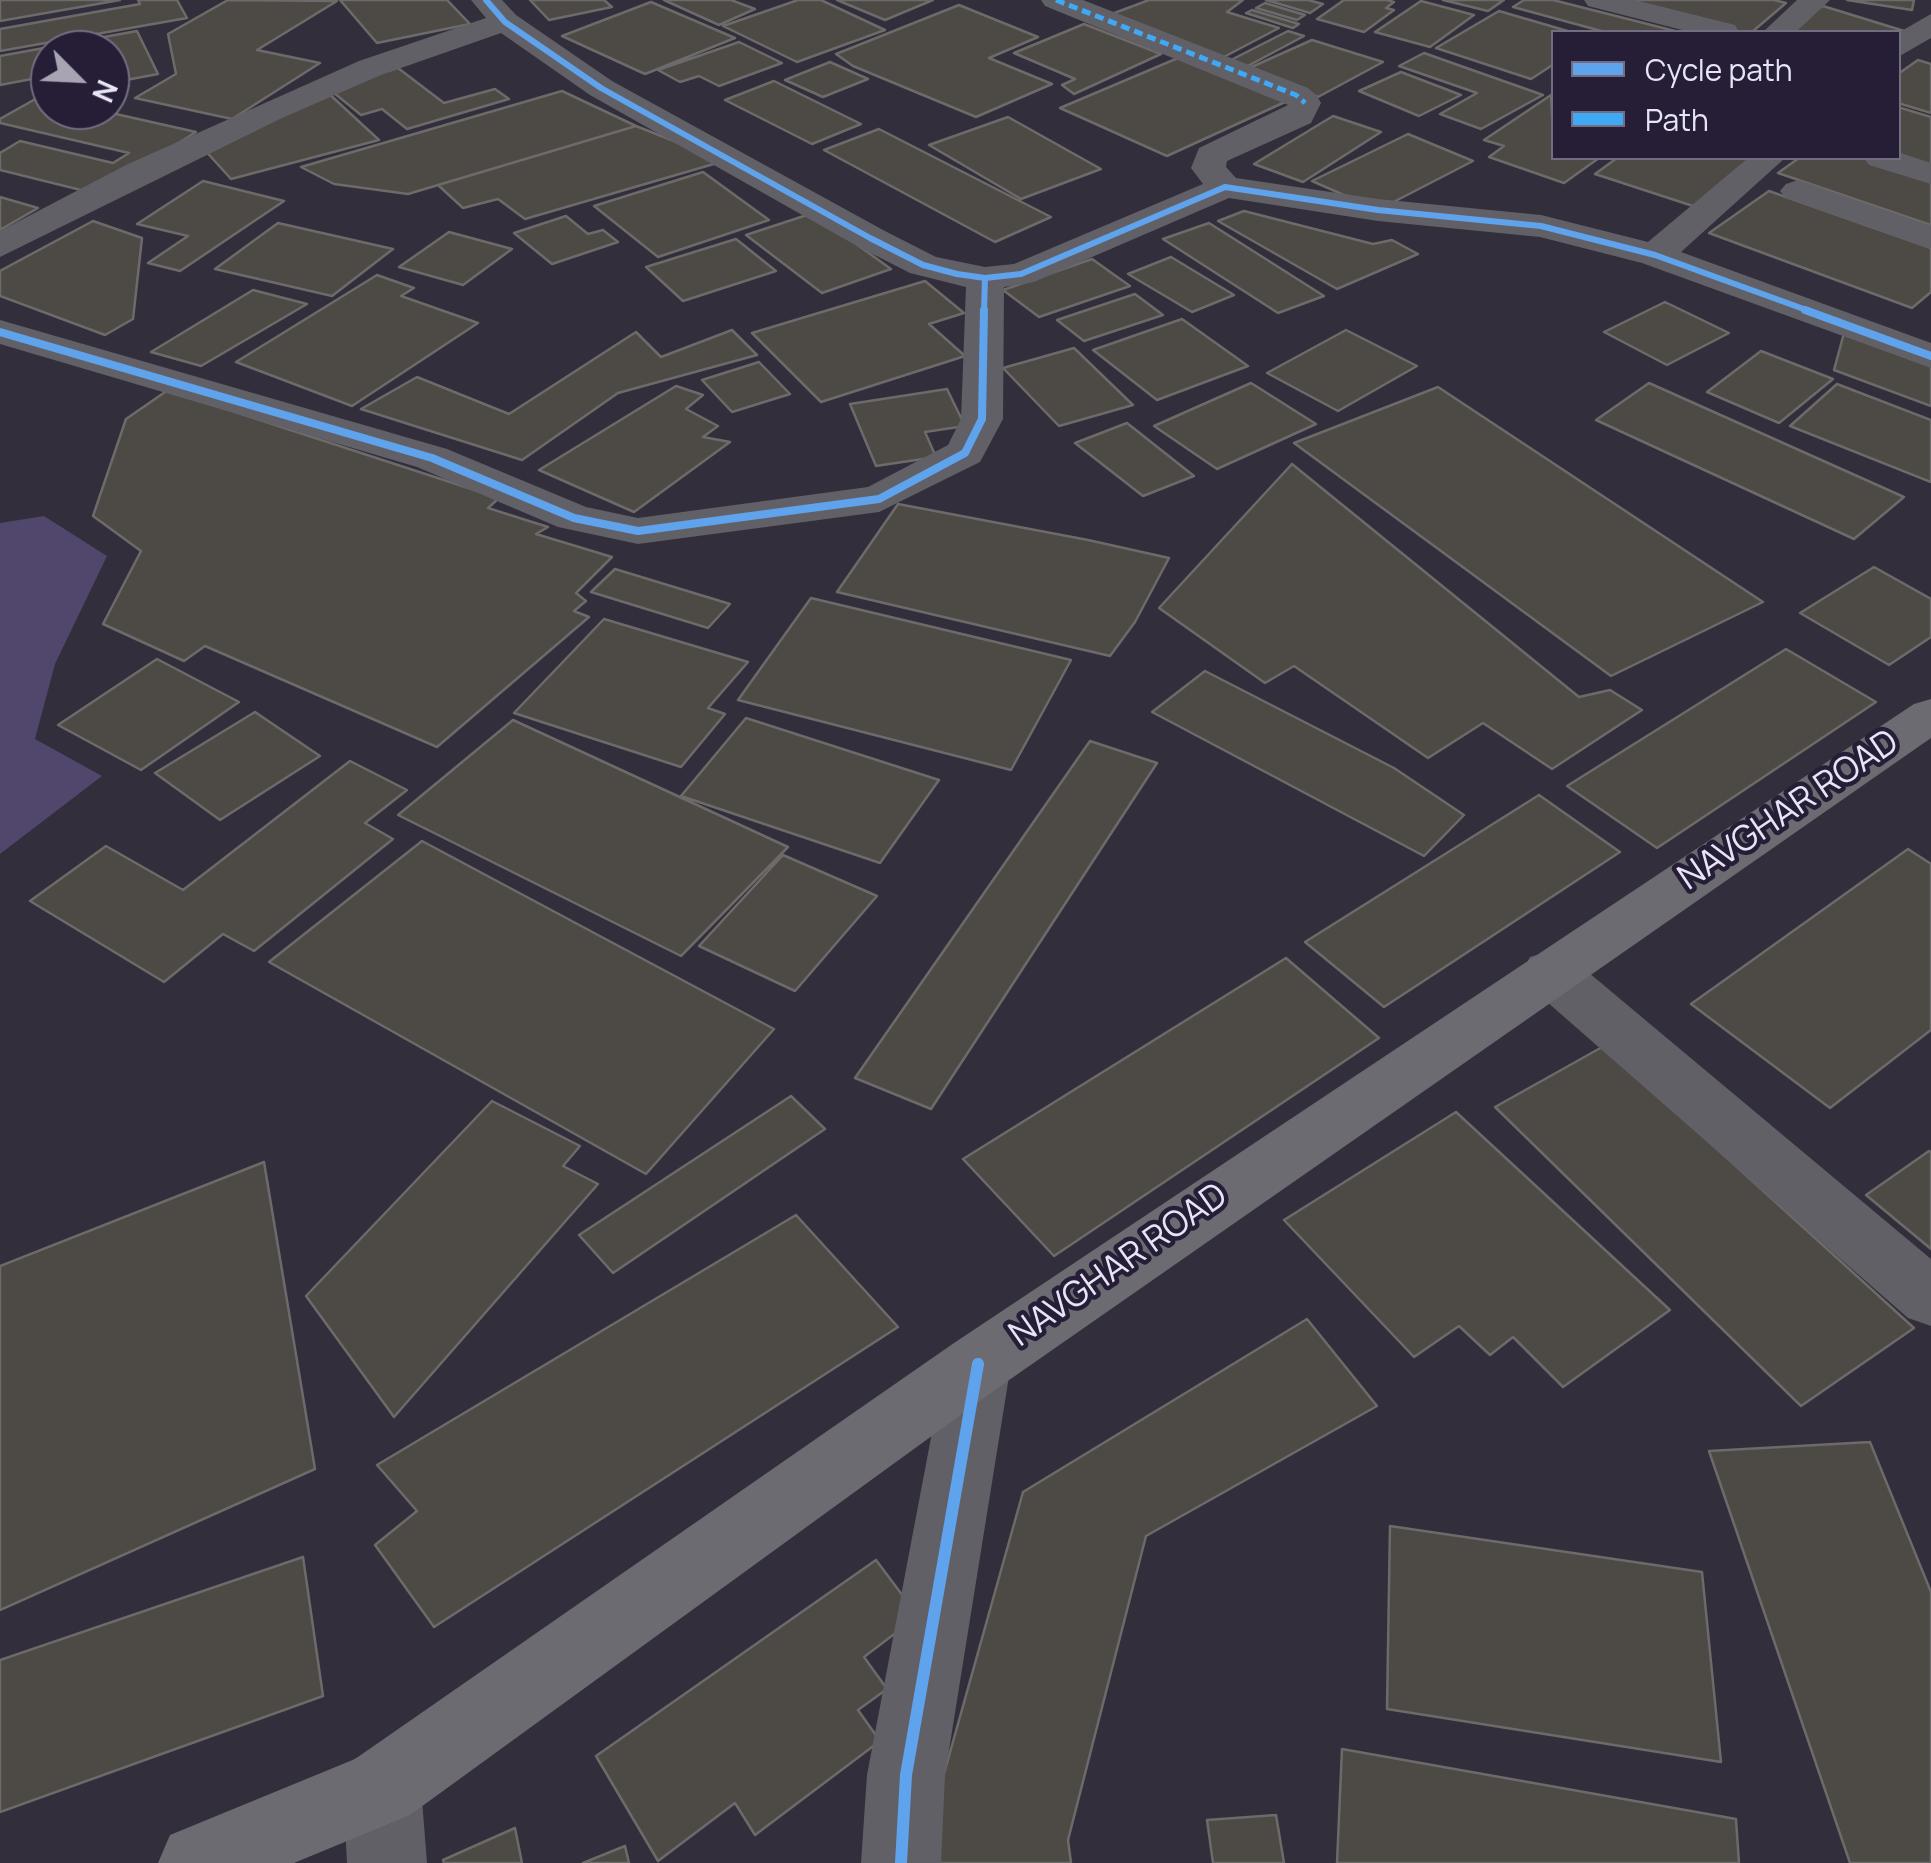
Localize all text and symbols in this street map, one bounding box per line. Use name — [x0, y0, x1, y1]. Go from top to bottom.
north arrow — [30, 30, 130, 130]
legend — [1551, 30, 1901, 160]
text: Cycle path — [1645, 49, 1793, 90]
text: N — [84, 74, 127, 108]
text: Path — [1645, 99, 1709, 140]
street label: NAVGHAR ROAD — [1671, 722, 1907, 900]
street label: NAVGHAR ROAD — [1002, 1175, 1236, 1357]

